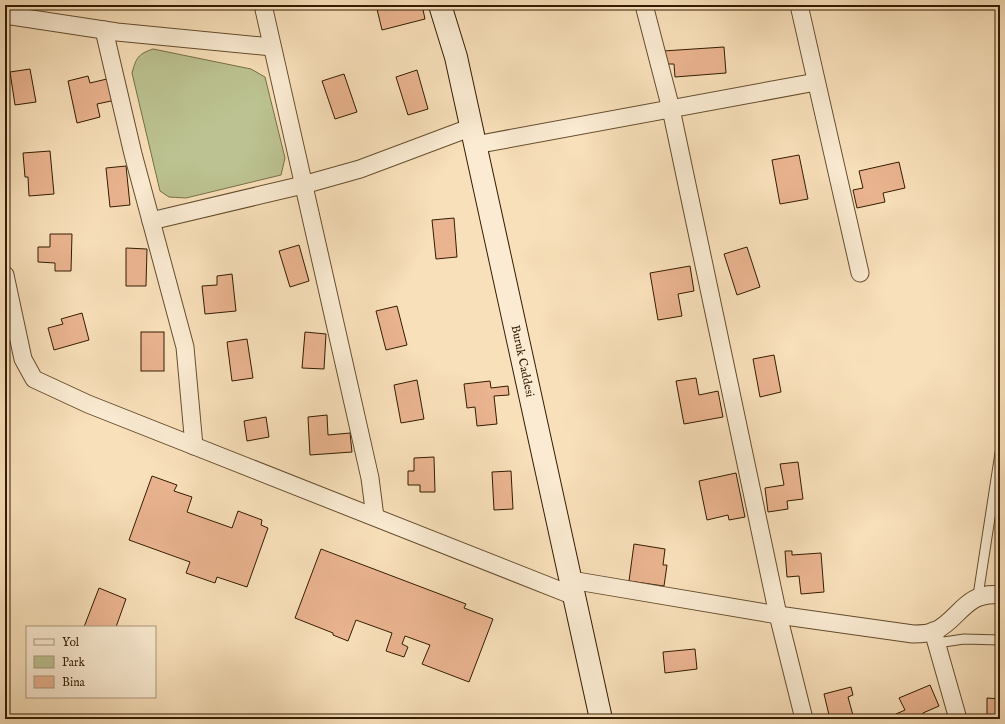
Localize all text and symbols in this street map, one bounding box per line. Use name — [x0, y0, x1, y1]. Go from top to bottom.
street label: Buruk Caddesi — [508, 324, 537, 399]
legend — [26, 626, 156, 698]
text: Yol — [62, 635, 80, 650]
text: Park — [62, 655, 85, 670]
text: Bina — [62, 675, 86, 690]

